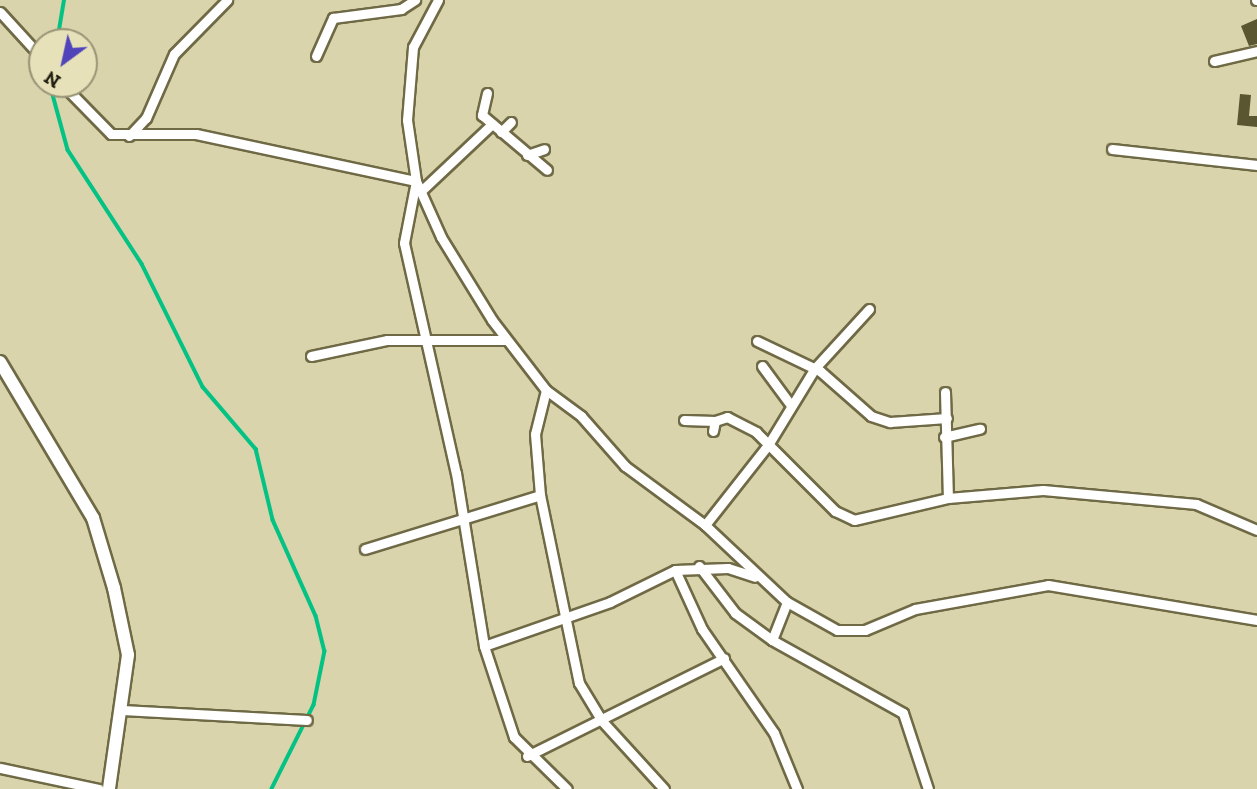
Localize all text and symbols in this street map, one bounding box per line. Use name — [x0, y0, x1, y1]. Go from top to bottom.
north arrow — [28, 28, 98, 98]
text: N — [40, 66, 65, 93]

